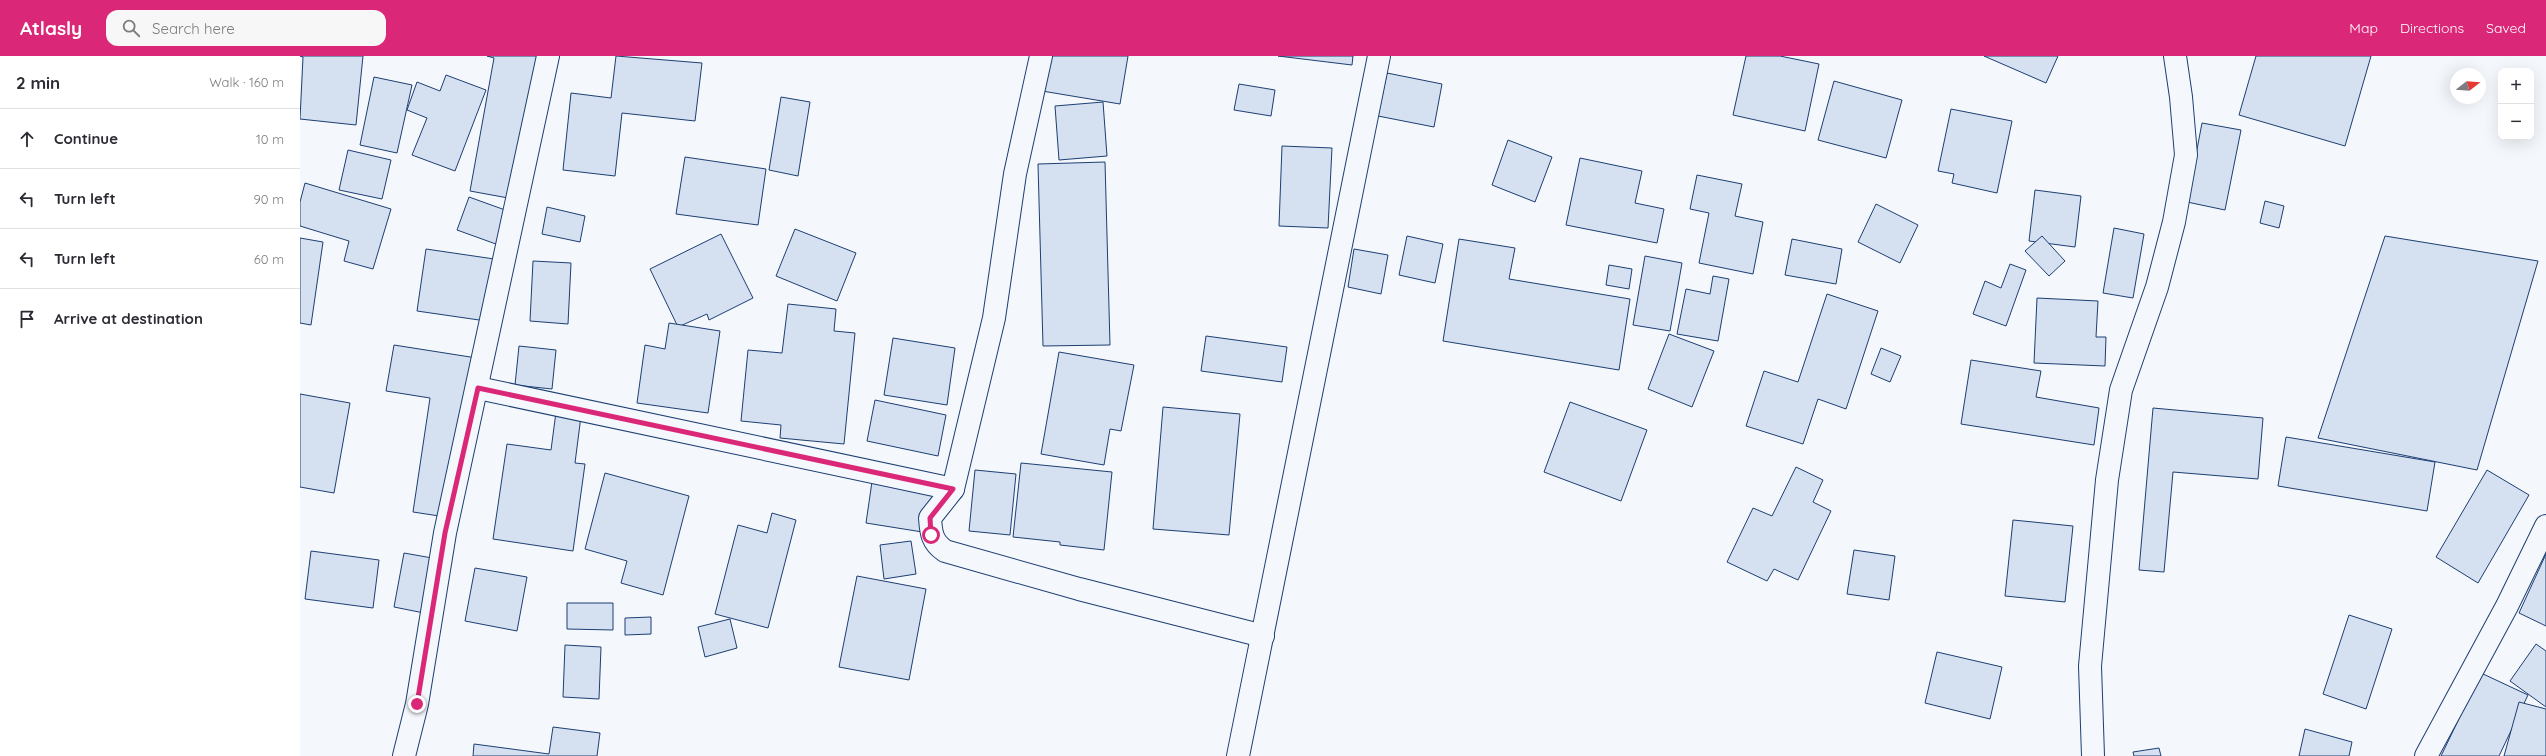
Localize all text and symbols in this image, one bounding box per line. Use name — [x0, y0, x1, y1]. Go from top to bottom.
search box — [106, 10, 386, 46]
text: Atlasly — [20, 16, 82, 40]
icon: search — [120, 17, 142, 39]
text: Search here — [152, 19, 235, 38]
text: Map — [2349, 19, 2378, 37]
text: Directions — [2400, 19, 2464, 37]
text: Saved — [2486, 19, 2526, 37]
north arrow — [2450, 68, 2486, 104]
map controls — [2498, 68, 2534, 140]
button: + — [2498, 68, 2534, 104]
text: 2 min — [16, 72, 60, 93]
text: Walk · 160 m — [209, 74, 284, 90]
button: − — [2498, 104, 2534, 140]
icon: ahead — [16, 128, 38, 150]
text: Continue — [54, 129, 118, 148]
text: 10 m — [256, 131, 284, 147]
icon: left — [16, 188, 38, 210]
text: Turn left — [54, 189, 116, 208]
text: 90 m — [254, 191, 284, 207]
icon: left — [16, 248, 38, 270]
text: Turn left — [54, 249, 116, 268]
text: 60 m — [254, 251, 284, 267]
icon: arrive — [16, 308, 38, 330]
text: Arrive at destination — [54, 309, 203, 328]
route start — [922, 526, 940, 544]
route end — [408, 695, 426, 713]

